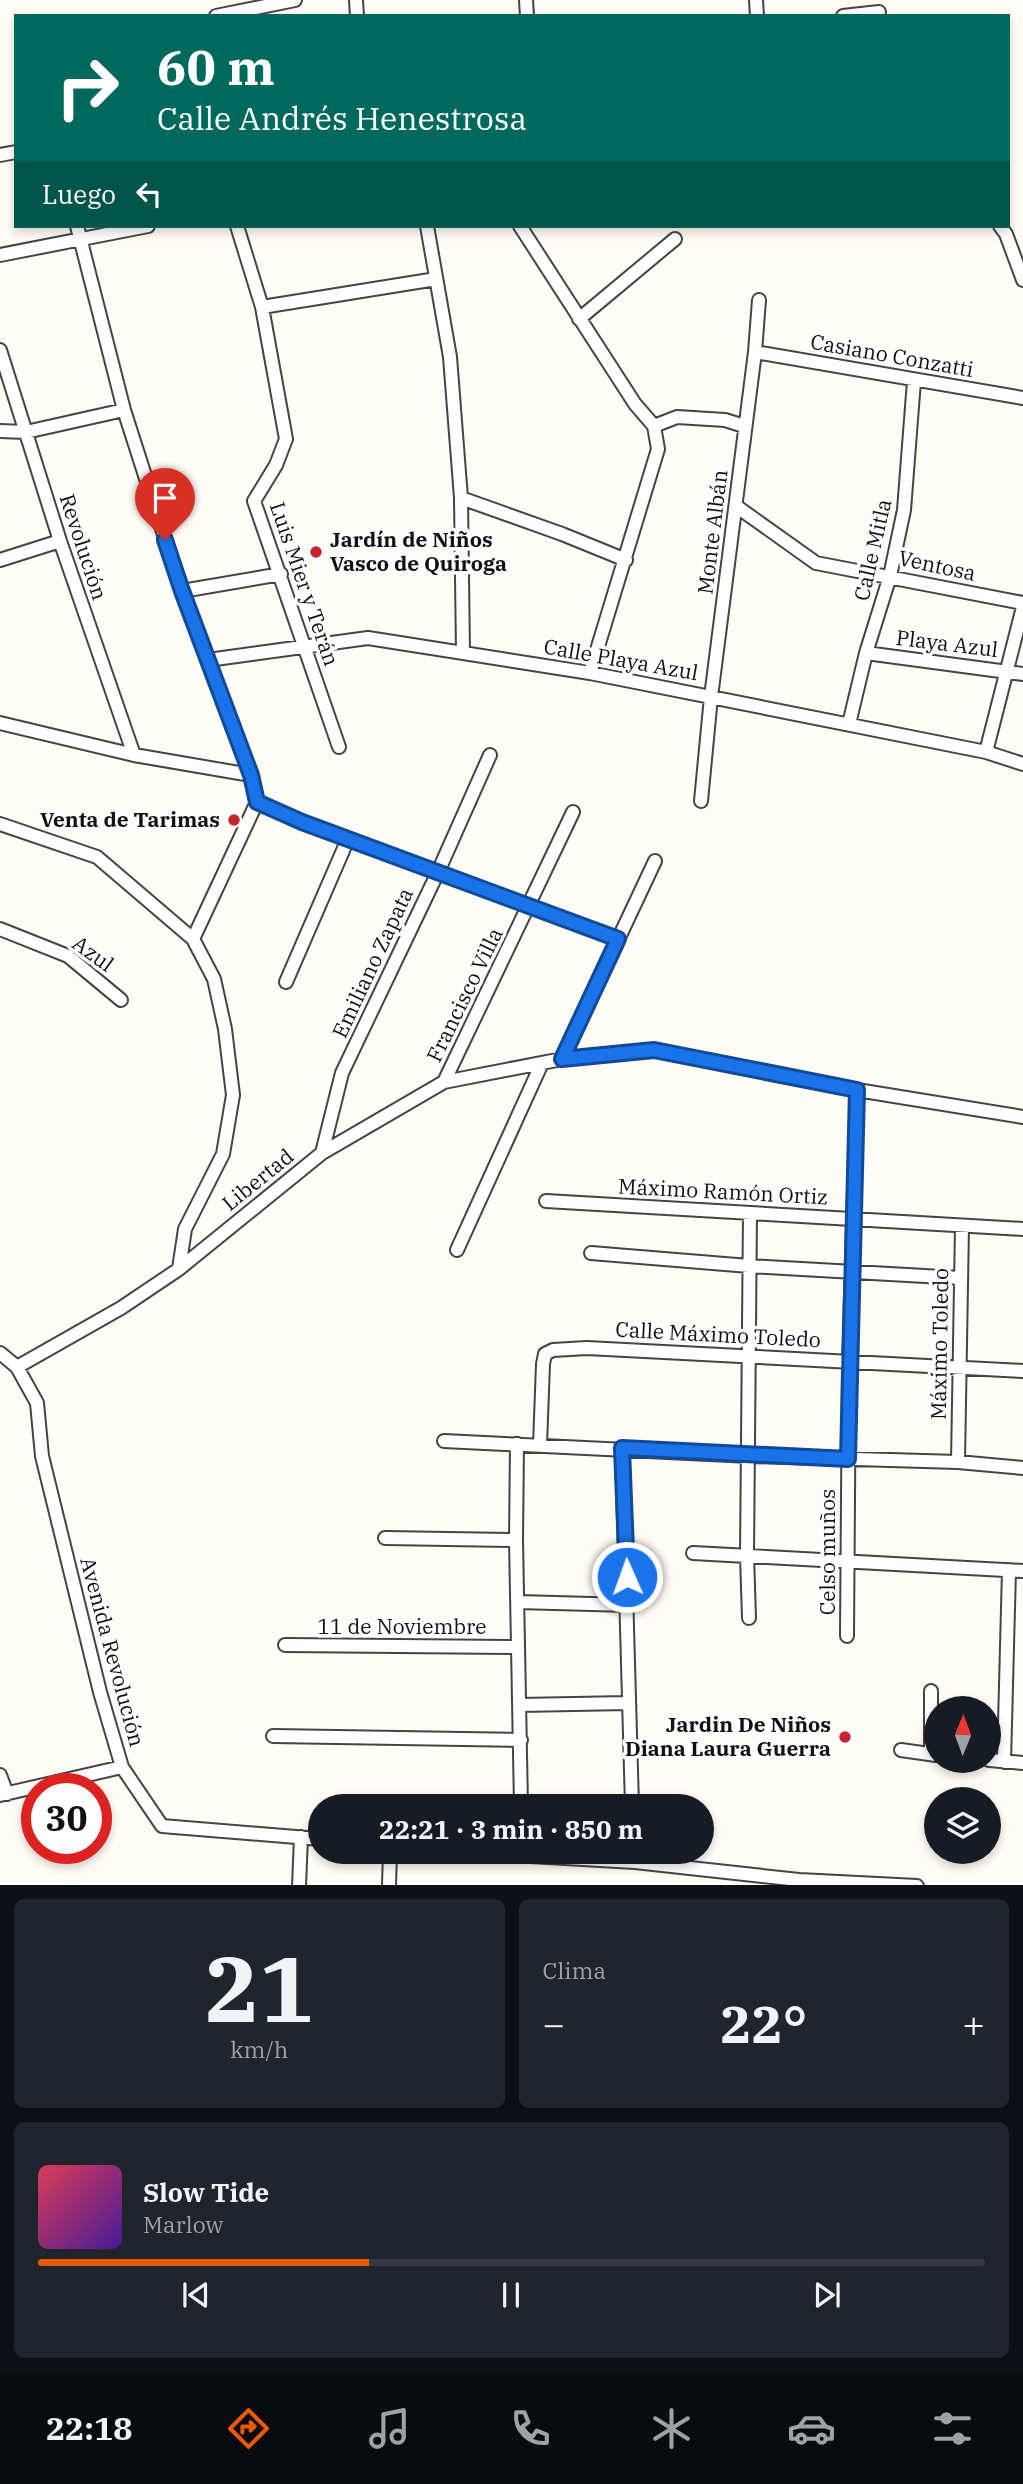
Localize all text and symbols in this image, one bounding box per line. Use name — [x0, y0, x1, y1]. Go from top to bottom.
text: 60 m — [157, 35, 275, 98]
icon: right — [42, 42, 133, 133]
text: Calle Andrés Henestrosa — [157, 97, 527, 139]
icon: left — [130, 175, 168, 213]
text: Luego — [42, 177, 116, 211]
street label: Casiano Conzatti — [808, 327, 976, 383]
pin — [135, 468, 195, 540]
street label: Monte Albán — [690, 468, 734, 596]
icon: arrive — [146, 479, 184, 517]
street label: Revolución — [54, 490, 114, 603]
street label: Calle Mitla — [847, 496, 897, 603]
street label: Luis Mier y Terán — [264, 498, 346, 669]
place label: Jardín de Niños Vasco de Quiroga — [330, 525, 507, 577]
street label: Ventosa — [896, 543, 978, 587]
marker: Jardín de Niños Vasco de Quiroga — [308, 544, 324, 560]
street label: Playa Azul — [894, 623, 1000, 663]
street label: Calle Playa Azul — [542, 632, 701, 686]
place label: Venta de Tarimas — [40, 805, 220, 833]
marker: Venta de Tarimas — [226, 812, 242, 828]
street label: Emiliano Zapata — [325, 883, 419, 1042]
street label: Francisco Villa — [420, 923, 509, 1066]
street label: Azul — [67, 929, 120, 978]
street label: Libertad — [216, 1142, 299, 1217]
street label: Máximo Ramón Ortiz — [618, 1172, 829, 1210]
street label: Máximo Toledo — [924, 1268, 954, 1420]
street label: Calle Máximo Toledo — [615, 1315, 821, 1353]
street label: Celso muños — [813, 1489, 841, 1615]
position arrow — [590, 1540, 664, 1614]
street label: Avenida Revolución — [74, 1554, 152, 1750]
street label: 11 de Noviembre — [317, 1612, 487, 1640]
north arrow — [924, 1696, 1001, 1773]
map controls — [924, 1696, 1001, 1864]
place label: Jardin De Niños Diana Laura Guerra — [625, 1710, 831, 1762]
marker: Jardin De Niños Diana Laura Guerra — [837, 1729, 853, 1745]
speed limit sign: 30 — [21, 1773, 112, 1864]
button: layers — [924, 1787, 1001, 1864]
text: 22:21 · 3 min · 850 m — [379, 1812, 643, 1846]
text: 21 — [205, 1929, 314, 2047]
text: Clima — [543, 1955, 606, 1985]
text: 22° — [720, 1990, 807, 2057]
text: − — [543, 1999, 565, 2048]
text: + — [962, 1999, 985, 2048]
text: km/h — [230, 2034, 288, 2064]
text: Slow Tide — [143, 2175, 269, 2209]
text: Marlow — [143, 2209, 223, 2239]
icon: previous — [177, 2276, 215, 2314]
icon: pause — [492, 2276, 530, 2314]
icon: next — [808, 2276, 846, 2314]
icon: directions — [224, 2404, 273, 2453]
icon: music — [365, 2404, 414, 2453]
icon: phone — [506, 2404, 555, 2453]
icon: climate — [647, 2404, 696, 2453]
icon: car — [787, 2404, 836, 2453]
icon: filters — [928, 2404, 977, 2453]
text: 22:18 — [46, 2407, 132, 2449]

